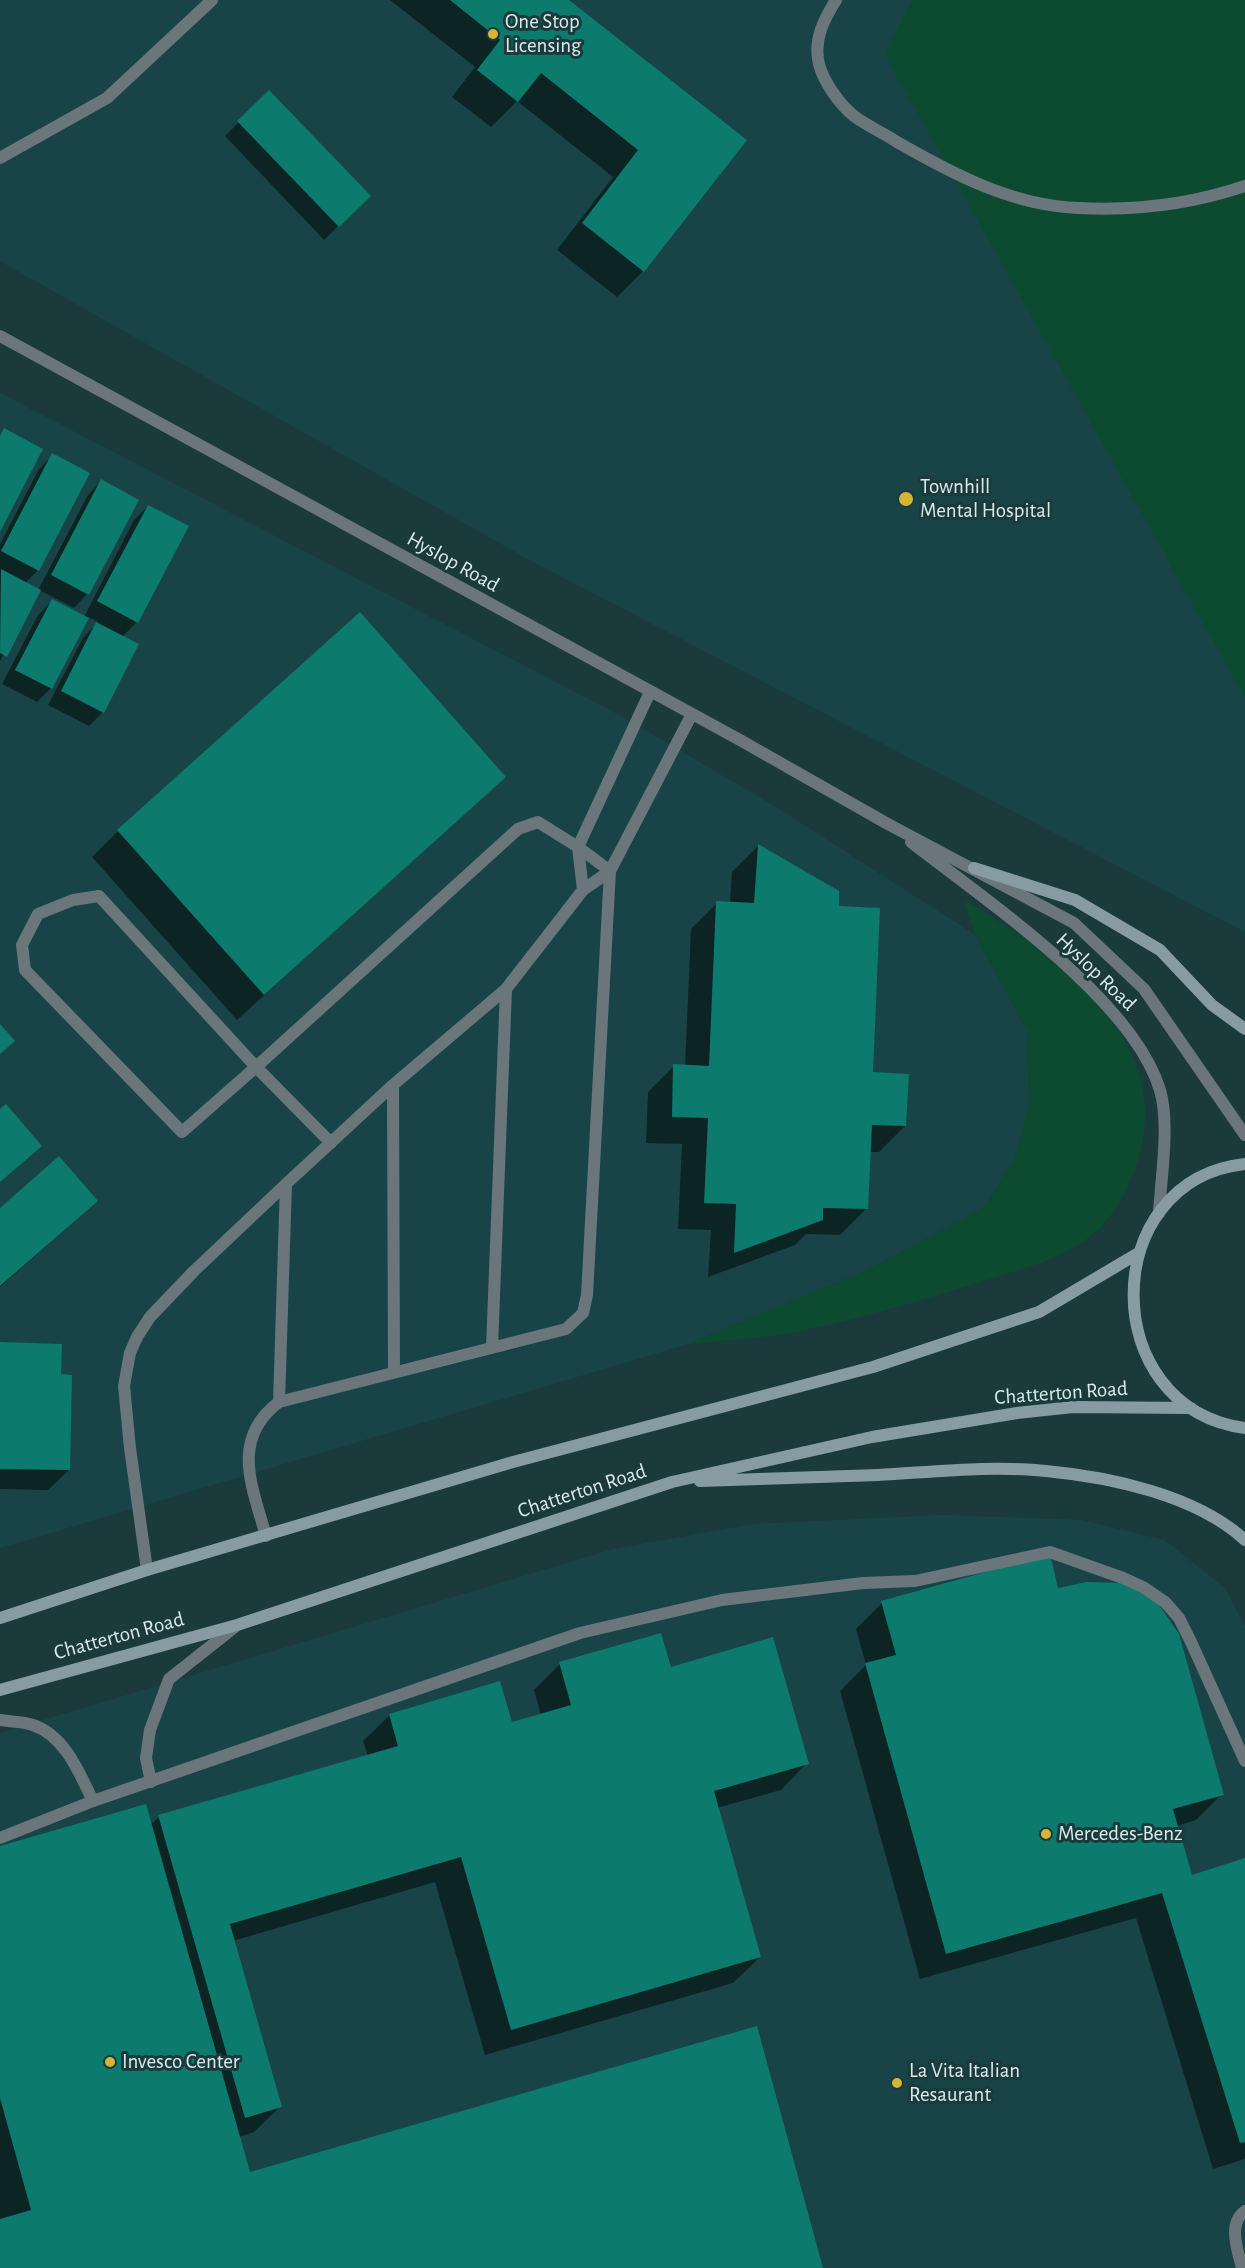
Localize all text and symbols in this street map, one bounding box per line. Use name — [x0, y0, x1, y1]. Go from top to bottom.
place label: One Stop Licensing — [505, 9, 581, 59]
marker: One Stop Licensing — [486, 27, 500, 41]
place label: Townhill Mental Hospital — [920, 474, 1051, 524]
marker: Townhill Mental Hospital — [897, 490, 915, 508]
street label: Hyslop Road — [402, 526, 504, 598]
street label: Hyslop Road — [1051, 928, 1141, 1016]
street label: Chatterton Road — [993, 1376, 1129, 1410]
street label: Chatterton Road — [515, 1458, 649, 1524]
street label: Chatterton Road — [51, 1607, 187, 1665]
place label: Mercedes-Benz — [1058, 1821, 1183, 1847]
marker: Mercedes-Benz — [1039, 1827, 1053, 1841]
place label: Invesco Center — [122, 2049, 240, 2075]
marker: Invesco Center — [103, 2055, 117, 2069]
place label: La Vita Italian Resaurant — [909, 2058, 1020, 2108]
marker: La Vita Italian Resaurant — [890, 2076, 904, 2090]

